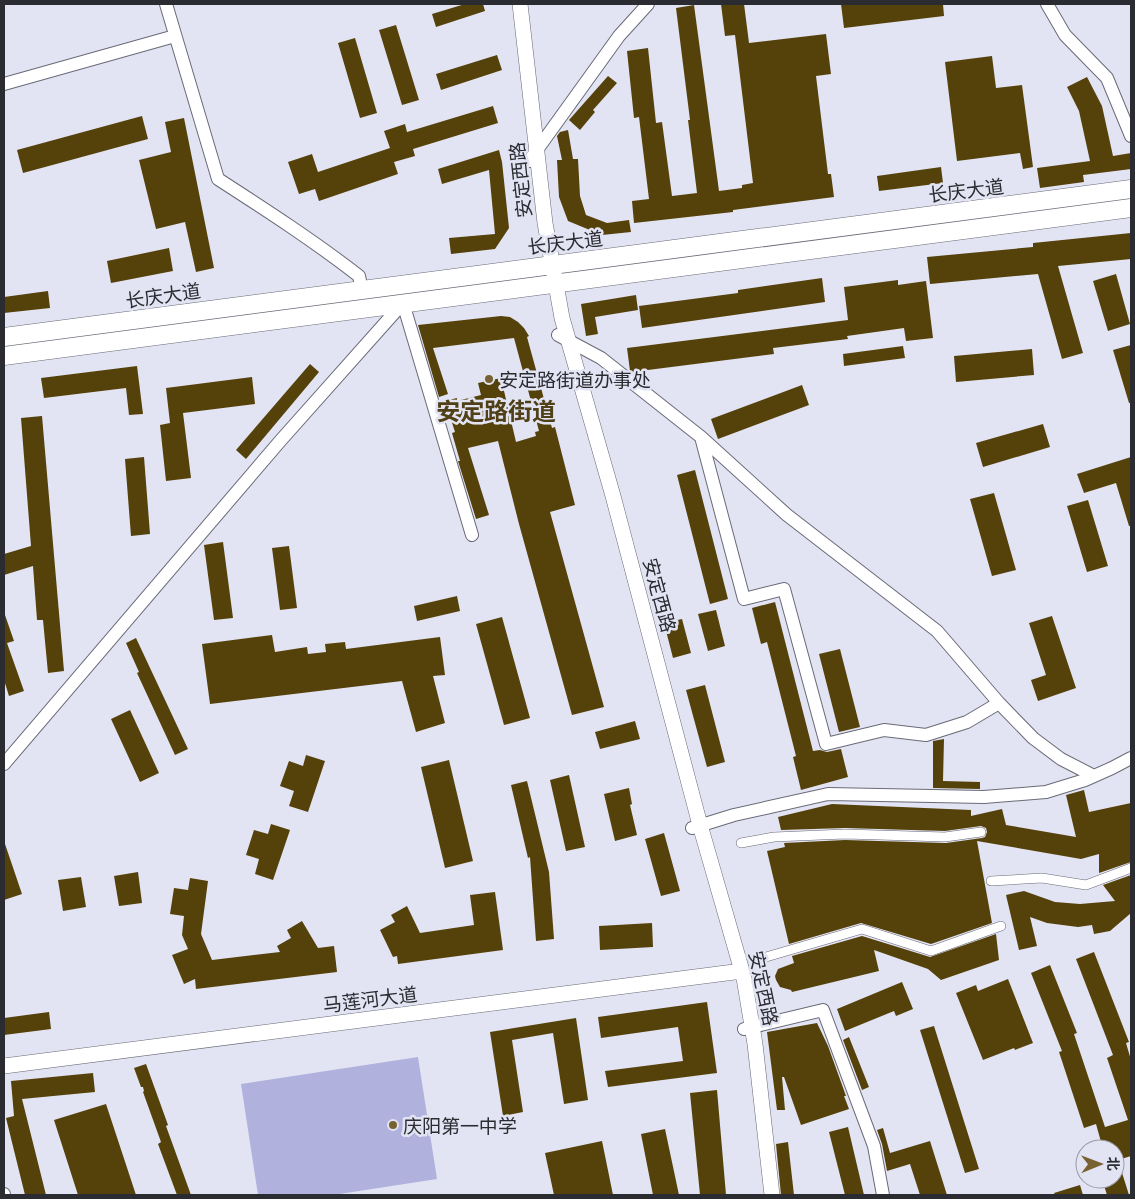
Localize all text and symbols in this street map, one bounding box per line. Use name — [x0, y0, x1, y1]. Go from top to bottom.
street label: 安定西路 — [505, 141, 535, 219]
street label: 长庆大道 — [927, 174, 1005, 206]
street label: 长庆大道 — [526, 226, 604, 258]
street label: 长庆大道 — [124, 278, 202, 312]
place label: 安定路街道办事处 — [499, 368, 651, 391]
marker: 安定路街道办事处 — [483, 373, 495, 385]
district label: 安定路街道 — [436, 396, 556, 425]
street label: 安定西路 — [639, 555, 681, 635]
street label: 安定西路 — [745, 948, 783, 1028]
street label: 马莲河大道 — [321, 982, 419, 1016]
place label: 庆阳第一中学 — [403, 1114, 517, 1137]
marker: 庆阳第一中学 — [387, 1119, 399, 1131]
north arrow — [1075, 1139, 1125, 1189]
text: 北 — [1105, 1157, 1122, 1171]

